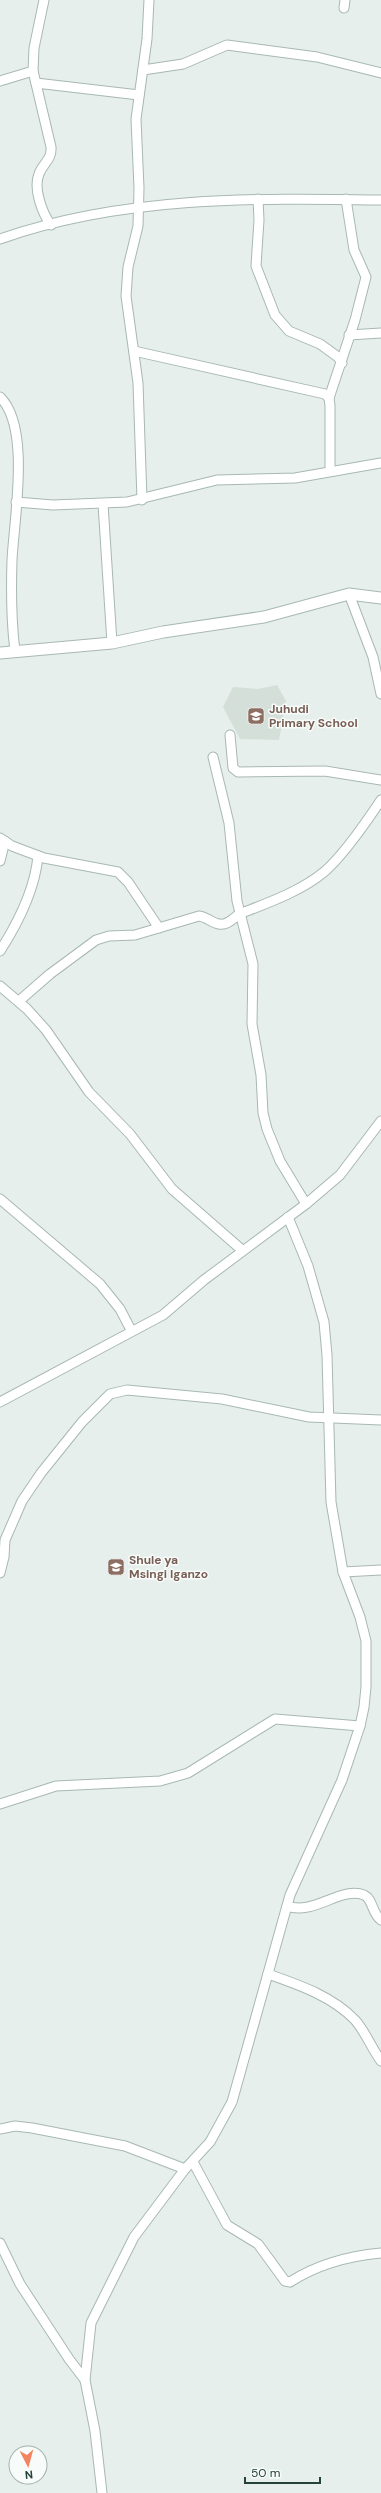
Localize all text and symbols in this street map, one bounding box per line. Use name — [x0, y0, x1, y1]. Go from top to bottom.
place label: Juhudi Primary School — [269, 701, 358, 731]
school or university icon: Juhudi Primary School — [246, 706, 266, 726]
place label: Shule ya Msingi Iganzo — [129, 1552, 208, 1582]
school or university icon: Shule ya Msingi Iganzo — [106, 1557, 126, 1577]
north arrow — [8, 2445, 48, 2485]
scale bar — [245, 2459, 320, 2485]
text: 50 m — [251, 2465, 280, 2481]
text: N — [24, 2468, 34, 2482]

